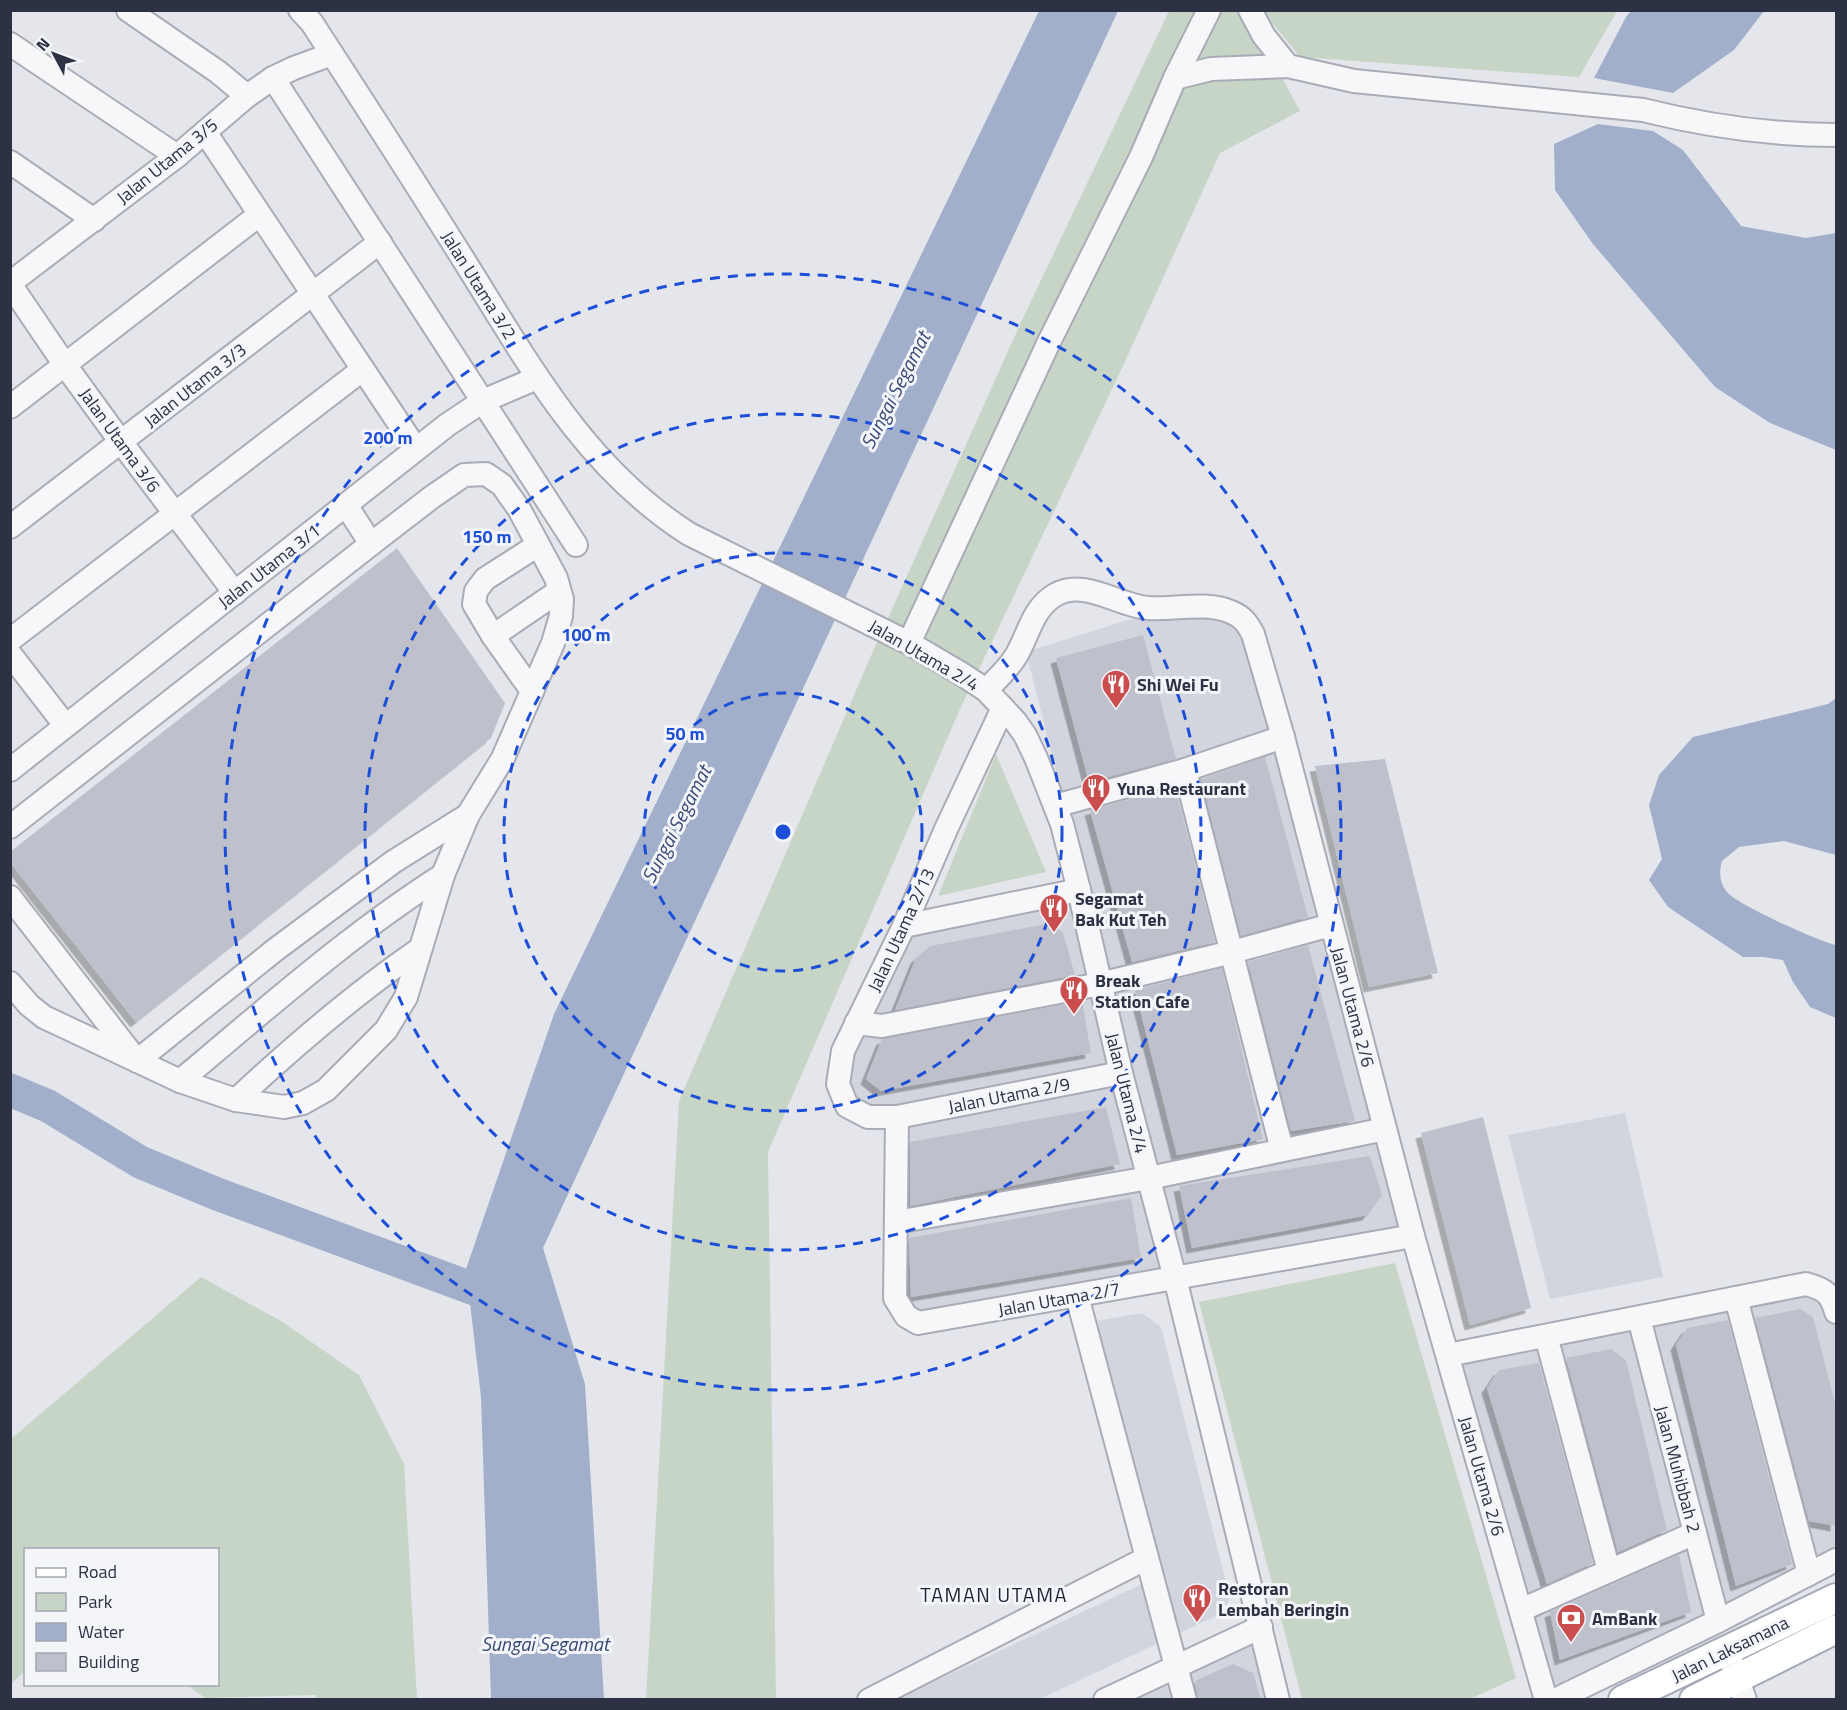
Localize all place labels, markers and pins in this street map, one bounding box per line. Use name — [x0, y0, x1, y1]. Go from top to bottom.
restaurant icon: Shi Wei Fu — [1100, 668, 1132, 710]
place label: Shi Wei Fu — [1137, 671, 1219, 698]
restaurant icon: Yuna Restaurant — [1080, 772, 1112, 814]
place label: Yuna Restaurant — [1117, 775, 1246, 802]
centre of rings — [773, 822, 793, 842]
place label: Segamat Bak Kut Teh — [1075, 885, 1167, 933]
restaurant icon: Segamat Bak Kut Teh — [1038, 892, 1070, 934]
place label: Break Station Cafe — [1095, 967, 1190, 1015]
restaurant icon: Break Station Cafe — [1058, 974, 1090, 1016]
place label: Restoran Lembah Beringin — [1218, 1575, 1349, 1623]
restaurant icon: Restoran Lembah Beringin — [1181, 1582, 1213, 1624]
bank icon: AmBank — [1555, 1602, 1587, 1644]
place label: AmBank — [1592, 1605, 1658, 1632]

